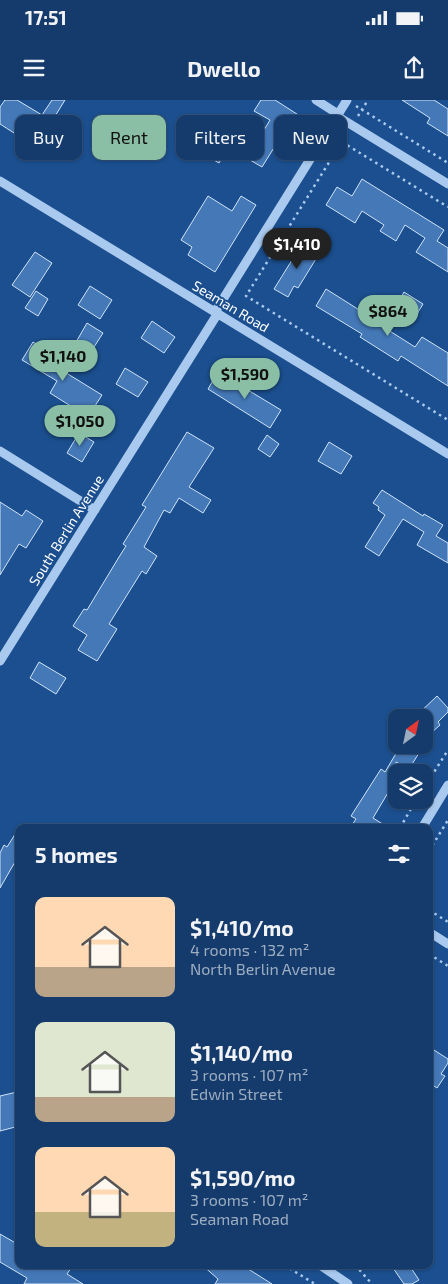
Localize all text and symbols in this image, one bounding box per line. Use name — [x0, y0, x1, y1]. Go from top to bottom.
text: 17:51 — [25, 6, 67, 29]
icon: menu — [20, 54, 48, 82]
icon: share — [400, 54, 428, 82]
text: Dwello — [187, 55, 261, 81]
chip: Buy — [15, 115, 82, 160]
chip: Rent — [92, 115, 166, 160]
chip: Filters — [176, 115, 264, 160]
chip: New — [274, 115, 347, 160]
pin: $1,410 — [256, 228, 338, 270]
text: $1,410 — [273, 234, 321, 253]
street label: Seaman Road — [190, 276, 272, 336]
pin: $864 — [358, 294, 418, 337]
text: $864 — [369, 301, 407, 320]
pin: $1,140 — [22, 340, 104, 382]
text: $1,140 — [40, 346, 86, 365]
pin: $1,590 — [204, 358, 286, 400]
text: $1,590 — [221, 364, 269, 383]
pin: $1,050 — [39, 404, 121, 447]
text: $1,050 — [55, 411, 105, 430]
street label: South Berlin Avenue — [25, 471, 107, 589]
north arrow — [388, 709, 432, 754]
map controls — [388, 709, 433, 809]
button: layers — [388, 764, 433, 809]
icon: filters — [385, 840, 413, 868]
text: 5 homes — [35, 842, 118, 867]
text: $1,410/mo — [190, 915, 294, 940]
icon: home — [75, 917, 135, 977]
text: 4 rooms · 132 m² — [190, 940, 309, 959]
text: North Berlin Avenue — [190, 959, 336, 978]
text: $1,140/mo — [190, 1040, 293, 1065]
icon: home — [75, 1042, 135, 1102]
text: 3 rooms · 107 m² — [190, 1065, 308, 1084]
text: Edwin Street — [190, 1084, 283, 1103]
text: $1,590/mo — [190, 1165, 295, 1190]
icon: home — [75, 1167, 135, 1227]
text: 3 rooms · 107 m² — [190, 1190, 308, 1209]
text: Seaman Road — [190, 1209, 289, 1228]

